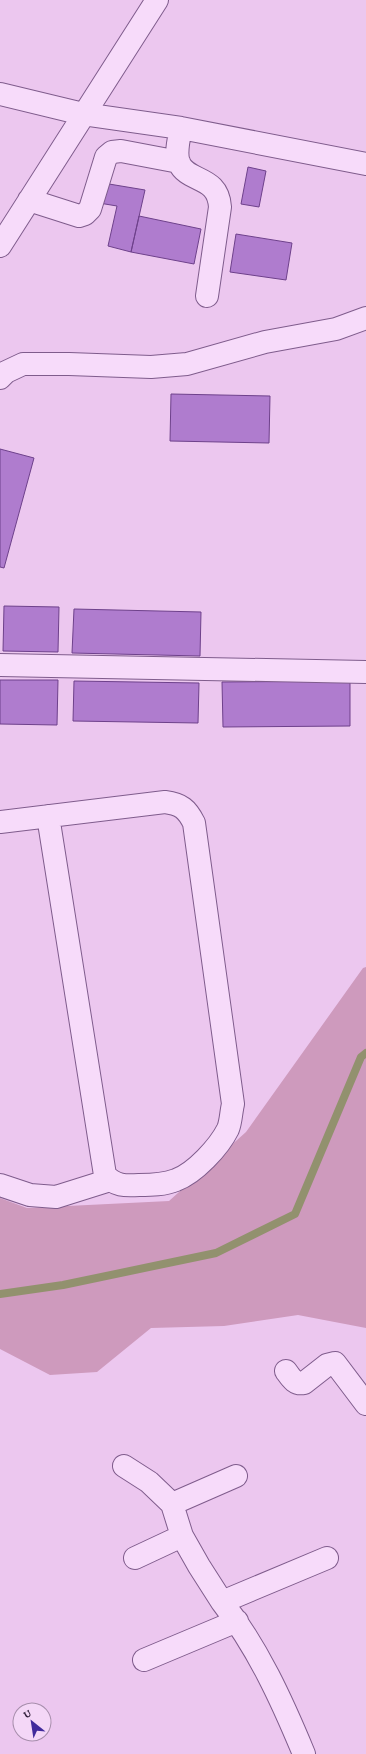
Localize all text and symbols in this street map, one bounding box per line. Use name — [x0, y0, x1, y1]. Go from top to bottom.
north arrow — [12, 1702, 52, 1742]
text: U — [21, 1706, 34, 1720]

